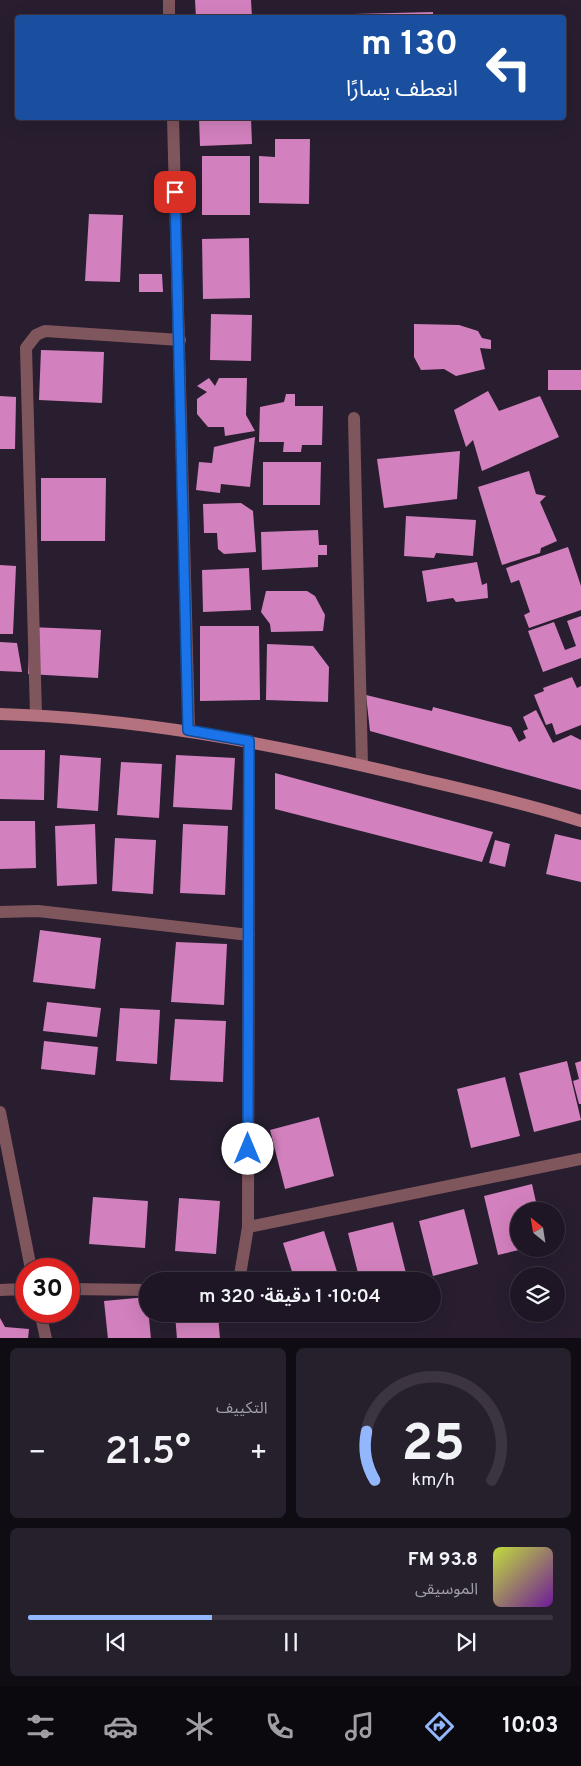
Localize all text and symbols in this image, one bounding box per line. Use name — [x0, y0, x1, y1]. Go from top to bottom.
text: 130 m — [361, 23, 458, 67]
icon: left — [476, 35, 541, 100]
text: انعطف يسارًا — [346, 77, 458, 104]
pin — [154, 171, 196, 213]
icon: arrive — [161, 178, 189, 206]
position arrow — [221, 1122, 273, 1174]
north arrow — [510, 1202, 565, 1258]
map controls — [510, 1202, 565, 1322]
speed limit sign: 30 — [15, 1258, 80, 1323]
button: layers — [510, 1267, 565, 1322]
text: 10:04 · 1 دقيقة · 320 m — [199, 1285, 381, 1309]
text: التكييف — [216, 1399, 268, 1419]
text: 25 — [401, 1413, 465, 1479]
text: 21.5° — [105, 1429, 191, 1478]
text: − — [28, 1436, 46, 1472]
text: + — [249, 1436, 268, 1472]
text: km/h — [412, 1469, 455, 1492]
text: 93.8 FM — [408, 1548, 478, 1572]
text: الموسيقى — [415, 1580, 478, 1600]
icon: previous — [102, 1628, 130, 1656]
icon: pause — [277, 1628, 305, 1656]
icon: next — [452, 1628, 480, 1656]
icon: filters — [23, 1709, 58, 1744]
icon: car — [103, 1709, 138, 1744]
icon: climate — [182, 1709, 217, 1744]
icon: phone — [262, 1709, 297, 1744]
icon: music — [342, 1709, 377, 1744]
icon: directions — [422, 1709, 457, 1744]
text: 10:03 — [502, 1713, 559, 1740]

